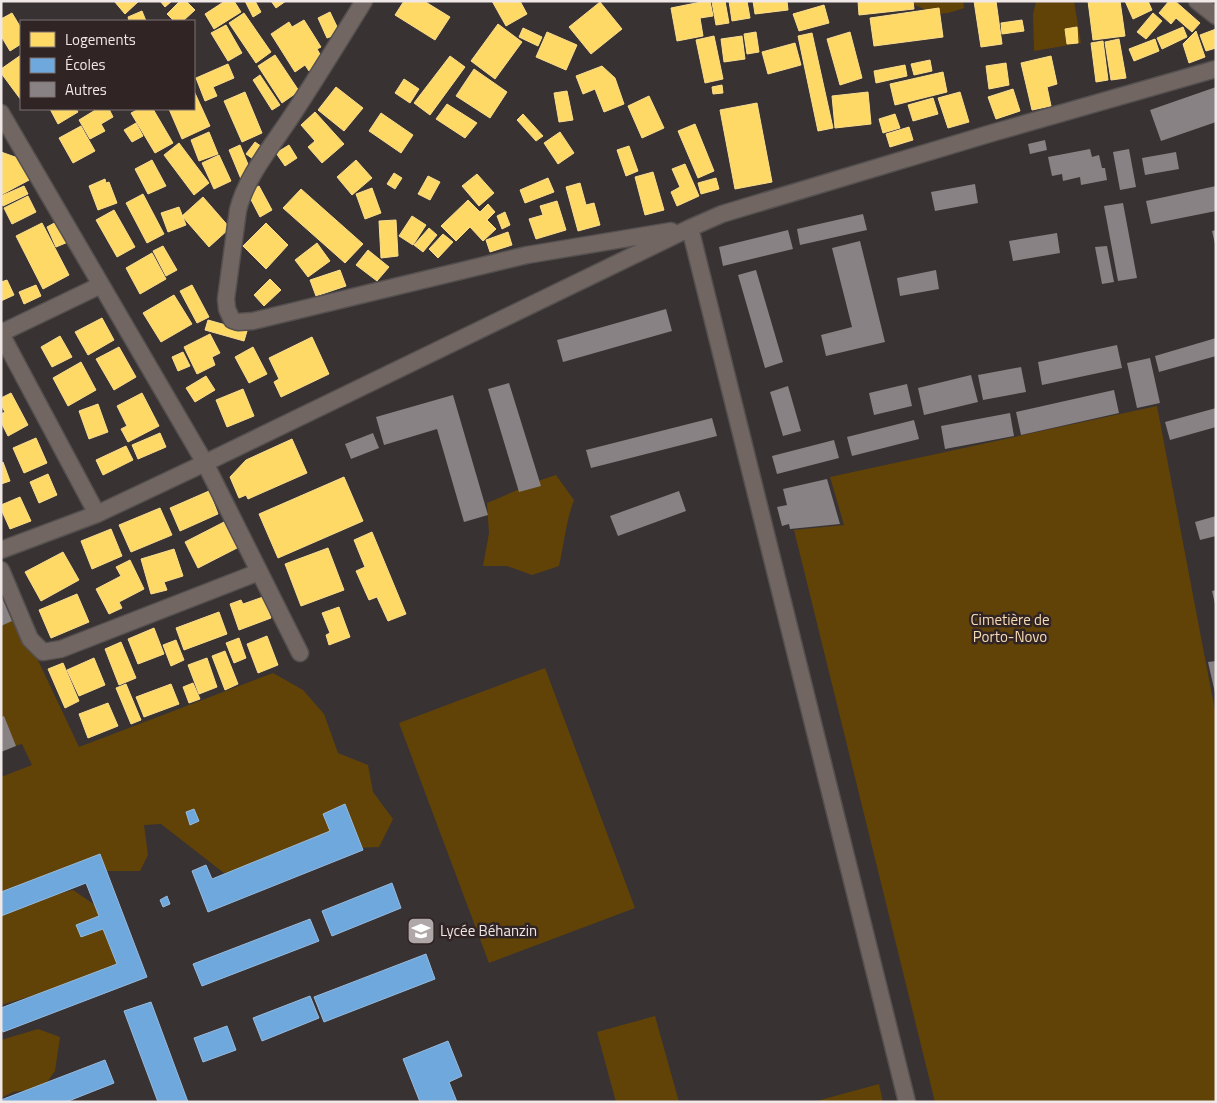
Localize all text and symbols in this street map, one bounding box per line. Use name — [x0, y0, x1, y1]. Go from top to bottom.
legend — [20, 20, 195, 110]
text: Logements — [65, 28, 136, 51]
text: Écoles — [65, 53, 106, 76]
text: Autres — [65, 78, 107, 101]
park label: Cimetière de Porto-Novo — [970, 608, 1050, 648]
school or university icon: Lycée Béhanzin — [406, 916, 436, 946]
place label: Lycée Béhanzin — [440, 919, 537, 942]

